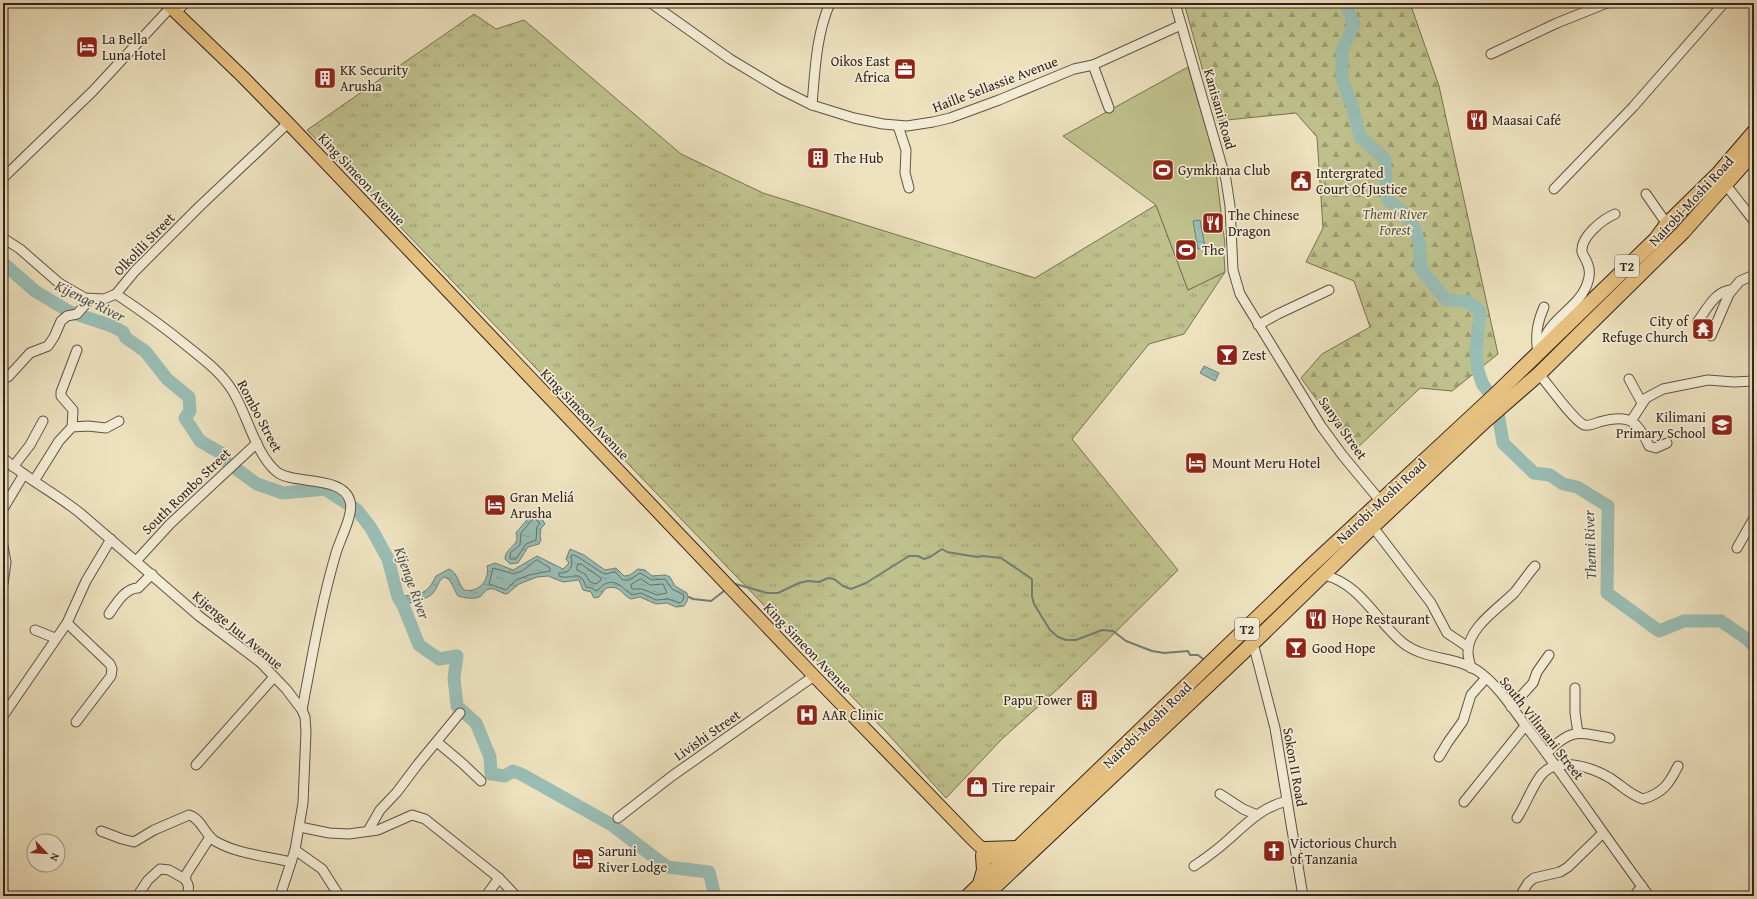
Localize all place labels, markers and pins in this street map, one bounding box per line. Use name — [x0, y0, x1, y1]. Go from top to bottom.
place label: La Bella Luna Hotel — [102, 29, 166, 65]
hotel icon: La Bella Luna Hotel — [74, 34, 100, 60]
place label: Oikos East Africa — [831, 51, 890, 87]
office icon: Oikos East Africa — [892, 56, 918, 82]
place label: KK Security Arusha — [340, 60, 408, 96]
building icon: KK Security Arusha — [312, 65, 338, 91]
restaurant icon: Maasai Café — [1464, 107, 1490, 133]
place label: Maasai Café — [1492, 110, 1562, 130]
building icon: The Hub — [805, 145, 831, 171]
place label: The Hub — [834, 148, 883, 168]
sports icon: Gymkhana Club — [1150, 157, 1176, 183]
place label: Gymkhana Club — [1178, 160, 1270, 180]
place label: Intergrated Court Of Justice — [1316, 163, 1408, 199]
public building icon: Intergrated Court Of Justice — [1288, 168, 1314, 194]
place label: The Chinese Dragon — [1228, 205, 1300, 241]
restaurant icon: The Chinese Dragon — [1200, 210, 1226, 236]
sports icon: The — [1173, 237, 1199, 263]
place label: The — [1202, 240, 1225, 260]
place label: City of Refuge Church — [1602, 311, 1690, 347]
temple icon: City of Refuge Church — [1690, 316, 1716, 342]
bar icon: Zest — [1214, 342, 1240, 368]
place label: Zest — [1242, 345, 1267, 365]
place label: Kilimani Primary School — [1616, 407, 1706, 443]
school or university icon: Kilimani Primary School — [1709, 412, 1735, 438]
hotel icon: Mount Meru Hotel — [1183, 450, 1209, 476]
place label: Mount Meru Hotel — [1212, 453, 1321, 473]
place label: Gran Meliá Arusha — [510, 487, 574, 523]
hotel icon: Gran Meliá Arusha — [482, 492, 508, 518]
restaurant icon: Hope Restaurant — [1303, 606, 1329, 632]
place label: Hope Restaurant — [1332, 609, 1430, 629]
bar icon: Good Hope — [1283, 635, 1309, 661]
place label: Good Hope — [1312, 638, 1376, 658]
building icon: Papu Tower — [1074, 687, 1100, 713]
place label: Papu Tower — [1003, 690, 1072, 710]
hospital icon: AAR Clinic — [794, 702, 820, 728]
place label: AAR Clinic — [822, 705, 884, 725]
shop icon: Tire repair — [964, 774, 990, 800]
place label: Tire repair — [992, 777, 1055, 797]
place label: Victorious Church of Tanzania — [1290, 833, 1397, 869]
church icon: Victorious Church of Tanzania — [1261, 838, 1287, 864]
place label: Saruni River Lodge — [598, 841, 667, 877]
hotel icon: Saruni River Lodge — [570, 846, 596, 872]

